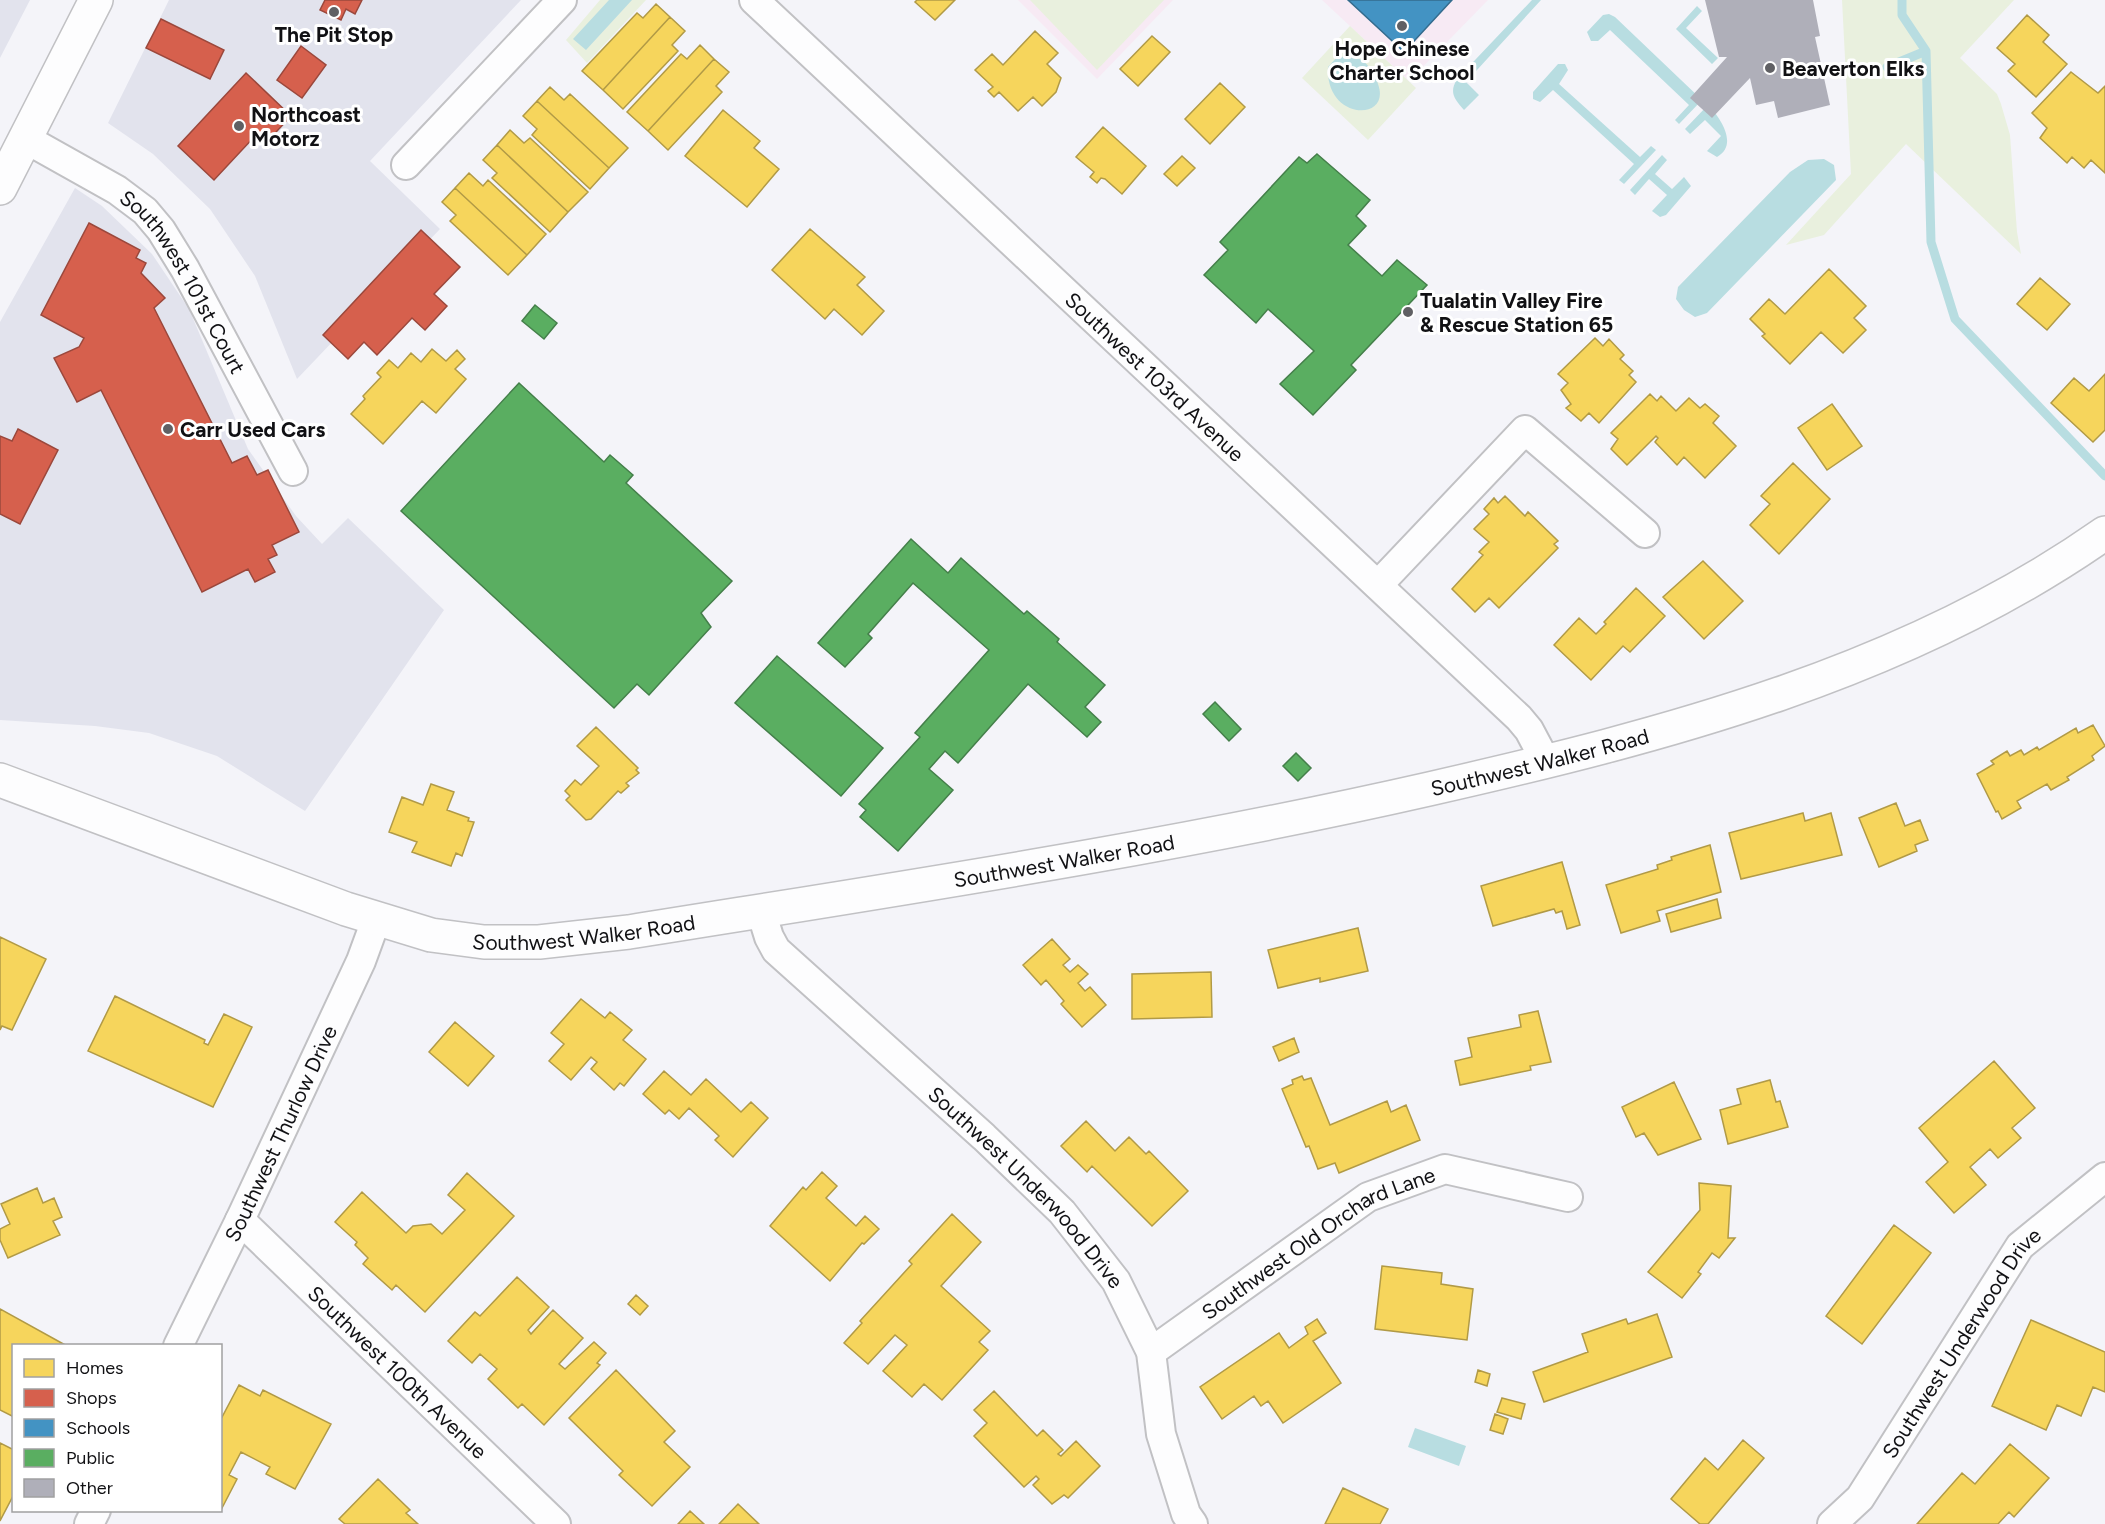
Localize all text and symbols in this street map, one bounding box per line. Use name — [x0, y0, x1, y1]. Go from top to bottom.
marker: The Pit Stop — [327, 5, 341, 19]
marker: Hope Chinese Charter School — [1395, 19, 1409, 33]
place label: The Pit Stop — [275, 22, 393, 47]
place label: Hope Chinese Charter School — [1330, 36, 1474, 85]
place label: Beaverton Elks — [1782, 56, 1925, 81]
marker: Beaverton Elks — [1763, 61, 1777, 75]
place label: Northcoast Motorz — [251, 102, 361, 151]
marker: Northcoast Motorz — [232, 119, 246, 133]
street label: Southwest 101st Court — [115, 184, 251, 378]
street label: Southwest 103rd Avenue — [1060, 286, 1250, 466]
place label: Tualatin Valley Fire & Rescue Station 65 — [1420, 288, 1613, 337]
marker: Tualatin Valley Fire & Rescue Station 65 — [1401, 305, 1415, 319]
place label: Carr Used Cars — [180, 417, 325, 442]
marker: Carr Used Cars — [161, 422, 175, 436]
street label: Southwest Walker Road — [1428, 723, 1652, 801]
street label: Southwest Walker Road — [952, 829, 1176, 892]
street label: Southwest Walker Road — [471, 909, 697, 955]
street label: Southwest Thurlow Drive — [219, 1021, 342, 1246]
street label: Southwest Underwood Drive — [923, 1081, 1129, 1293]
street label: Southwest Old Orchard Lane — [1197, 1161, 1438, 1324]
street label: Southwest Underwood Drive — [1876, 1222, 2046, 1462]
street label: Southwest 100th Avenue — [303, 1280, 492, 1464]
legend — [12, 1344, 222, 1512]
text: Homes — [66, 1357, 124, 1379]
text: Shops — [66, 1387, 117, 1409]
text: Schools — [66, 1417, 130, 1439]
text: Public — [66, 1447, 115, 1469]
text: Other — [66, 1477, 113, 1499]

